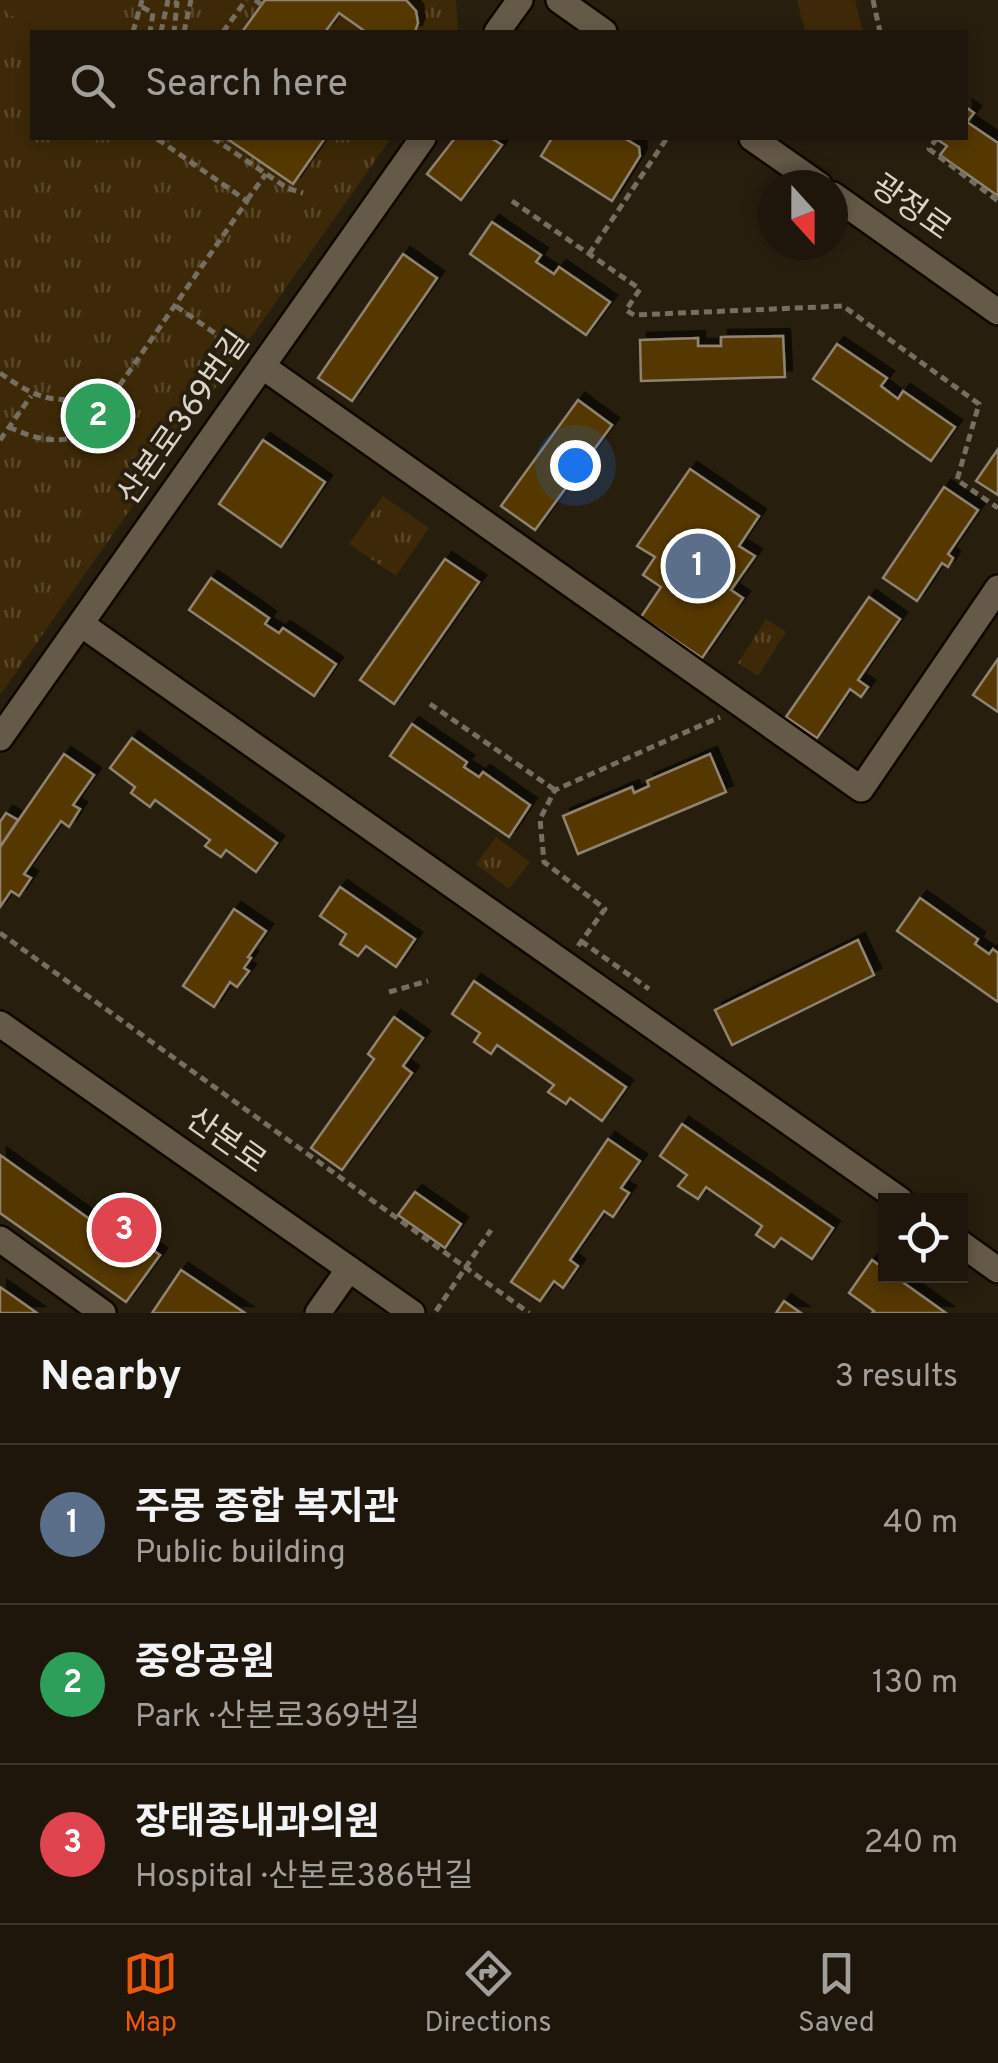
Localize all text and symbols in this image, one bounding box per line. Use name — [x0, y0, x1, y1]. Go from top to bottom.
search box — [30, 30, 968, 140]
icon: search — [65, 58, 120, 113]
text: Search here — [145, 61, 348, 110]
street label: 광정로 — [862, 167, 958, 251]
north arrow — [758, 170, 848, 260]
street label: 산본로369번길 — [110, 324, 260, 514]
pin: 2 — [66, 378, 130, 454]
your location — [550, 440, 601, 491]
pin: 1 — [666, 528, 730, 604]
street label: 산본로 — [177, 1100, 273, 1184]
pin: 3 — [92, 1192, 156, 1268]
map controls — [878, 1193, 968, 1283]
button: locate — [878, 1193, 968, 1283]
text: Nearby — [40, 1352, 182, 1405]
text: 3 results — [835, 1358, 958, 1398]
text: 주몽 종합 복지관 — [135, 1485, 399, 1534]
text: 1 — [66, 1504, 79, 1544]
text: 40 m — [883, 1504, 958, 1544]
text: Public building — [135, 1534, 346, 1574]
text: 중앙공원 — [135, 1640, 275, 1689]
text: 2 — [63, 1664, 82, 1704]
text: 130 m — [872, 1664, 958, 1704]
text: Park · 산본로369번길 — [135, 1698, 420, 1738]
text: 장태종내과의원 — [135, 1800, 380, 1849]
text: 3 — [63, 1824, 82, 1864]
text: 240 m — [864, 1824, 958, 1864]
text: Hospital · 산본로386번길 — [135, 1858, 473, 1898]
tab: Map — [123, 1946, 178, 2042]
tab: Directions — [424, 1946, 552, 2042]
tab: Saved — [798, 1946, 875, 2042]

